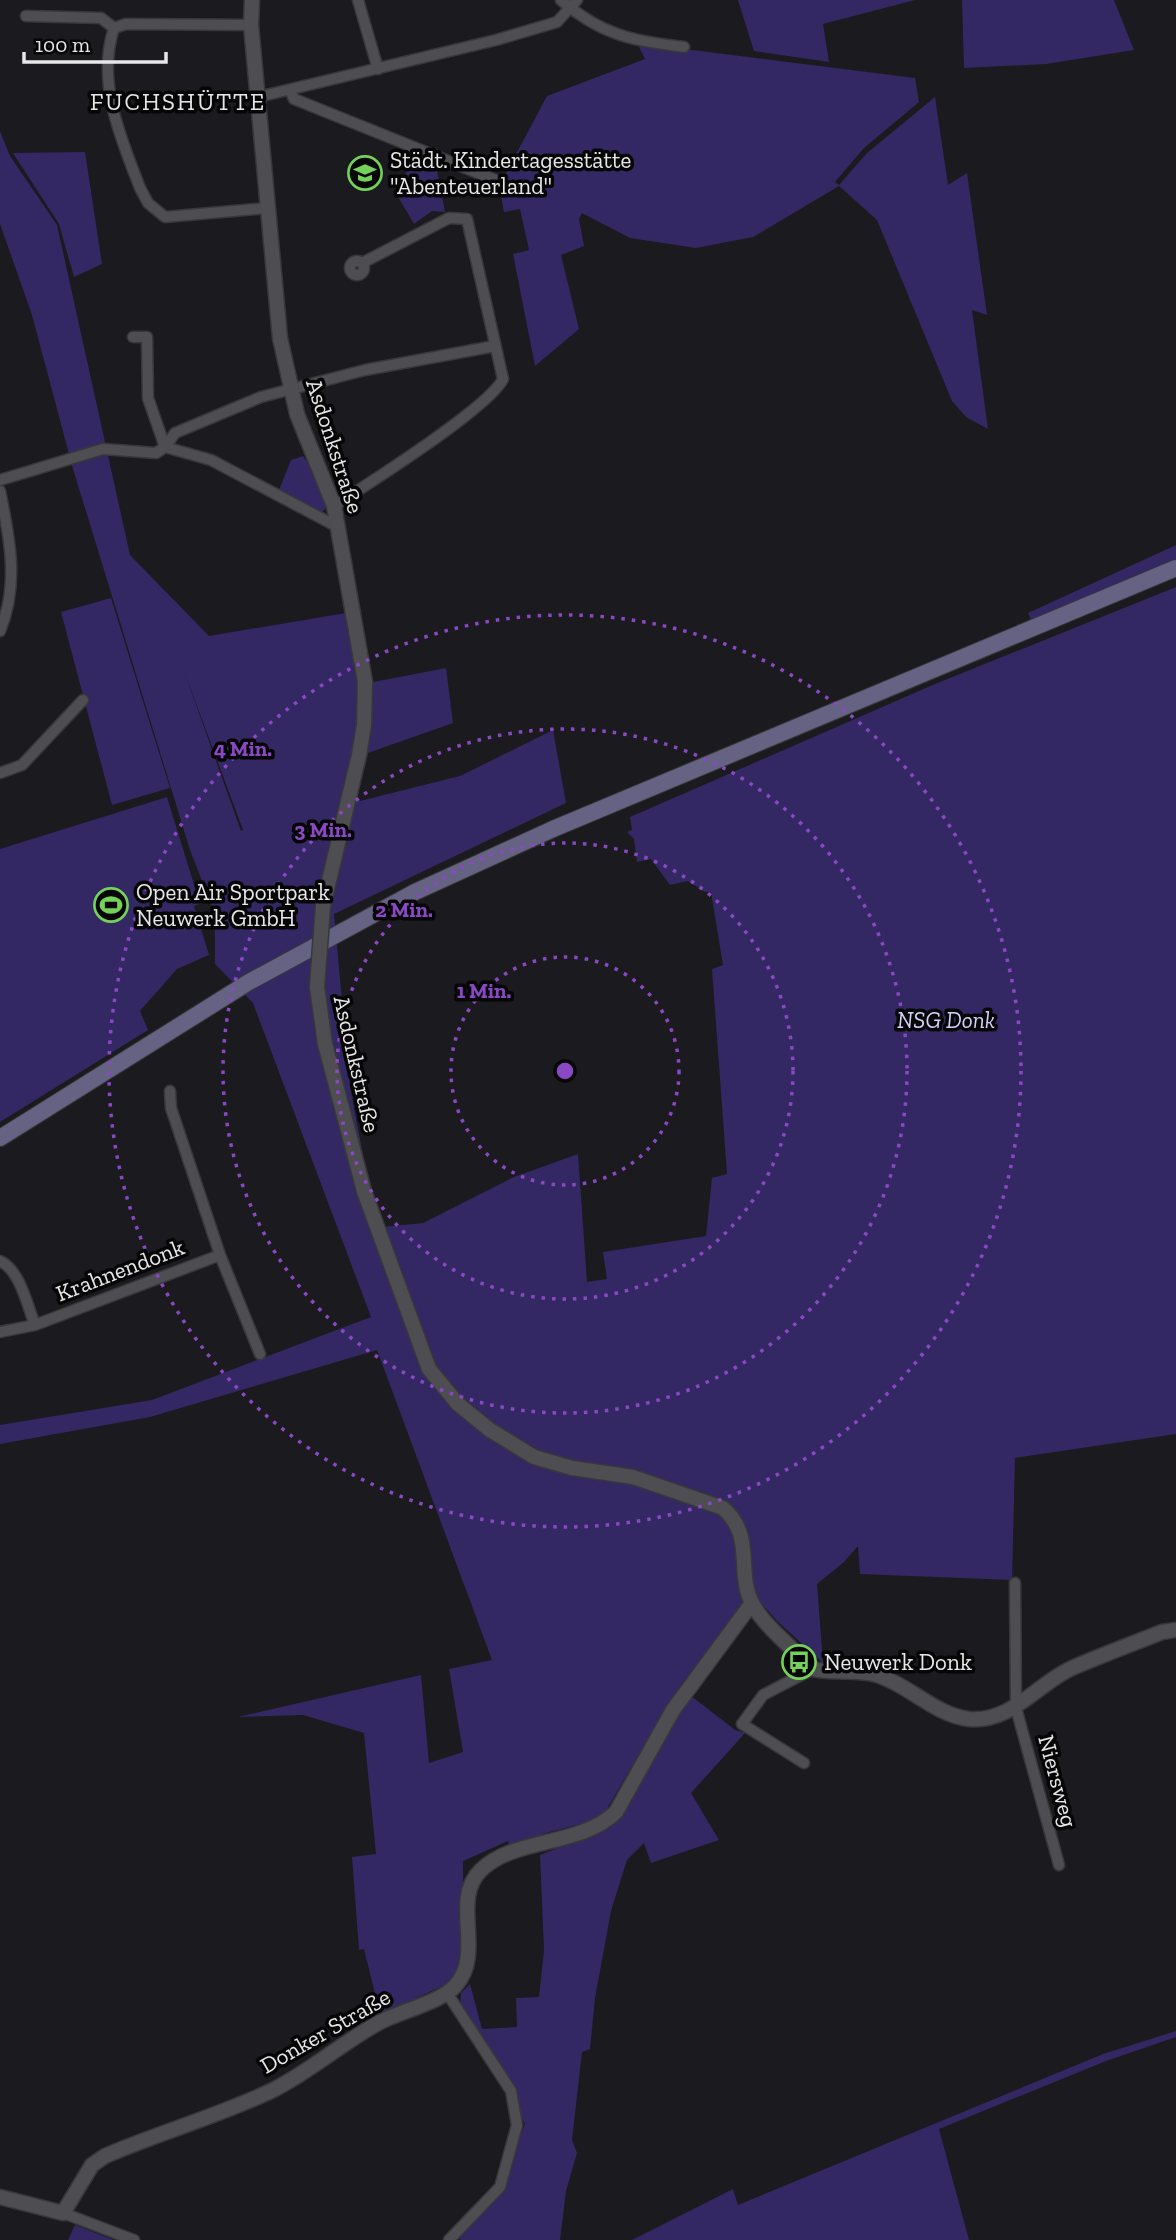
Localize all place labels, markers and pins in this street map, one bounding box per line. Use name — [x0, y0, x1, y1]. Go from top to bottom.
place label: Städt. Kindertagesstätte "Abenteuerland" — [390, 146, 631, 200]
school or university icon: Städt. Kindertagesstätte "Abenteuerland" — [346, 154, 384, 192]
place label: Open Air Sportpark Neuwerk GmbH — [136, 878, 330, 932]
sports icon: Open Air Sportpark Neuwerk GmbH — [92, 886, 130, 924]
centre of rings — [553, 1059, 577, 1083]
bus stop icon: Neuwerk Donk — [780, 1643, 818, 1681]
place label: Neuwerk Donk — [824, 1648, 972, 1676]

